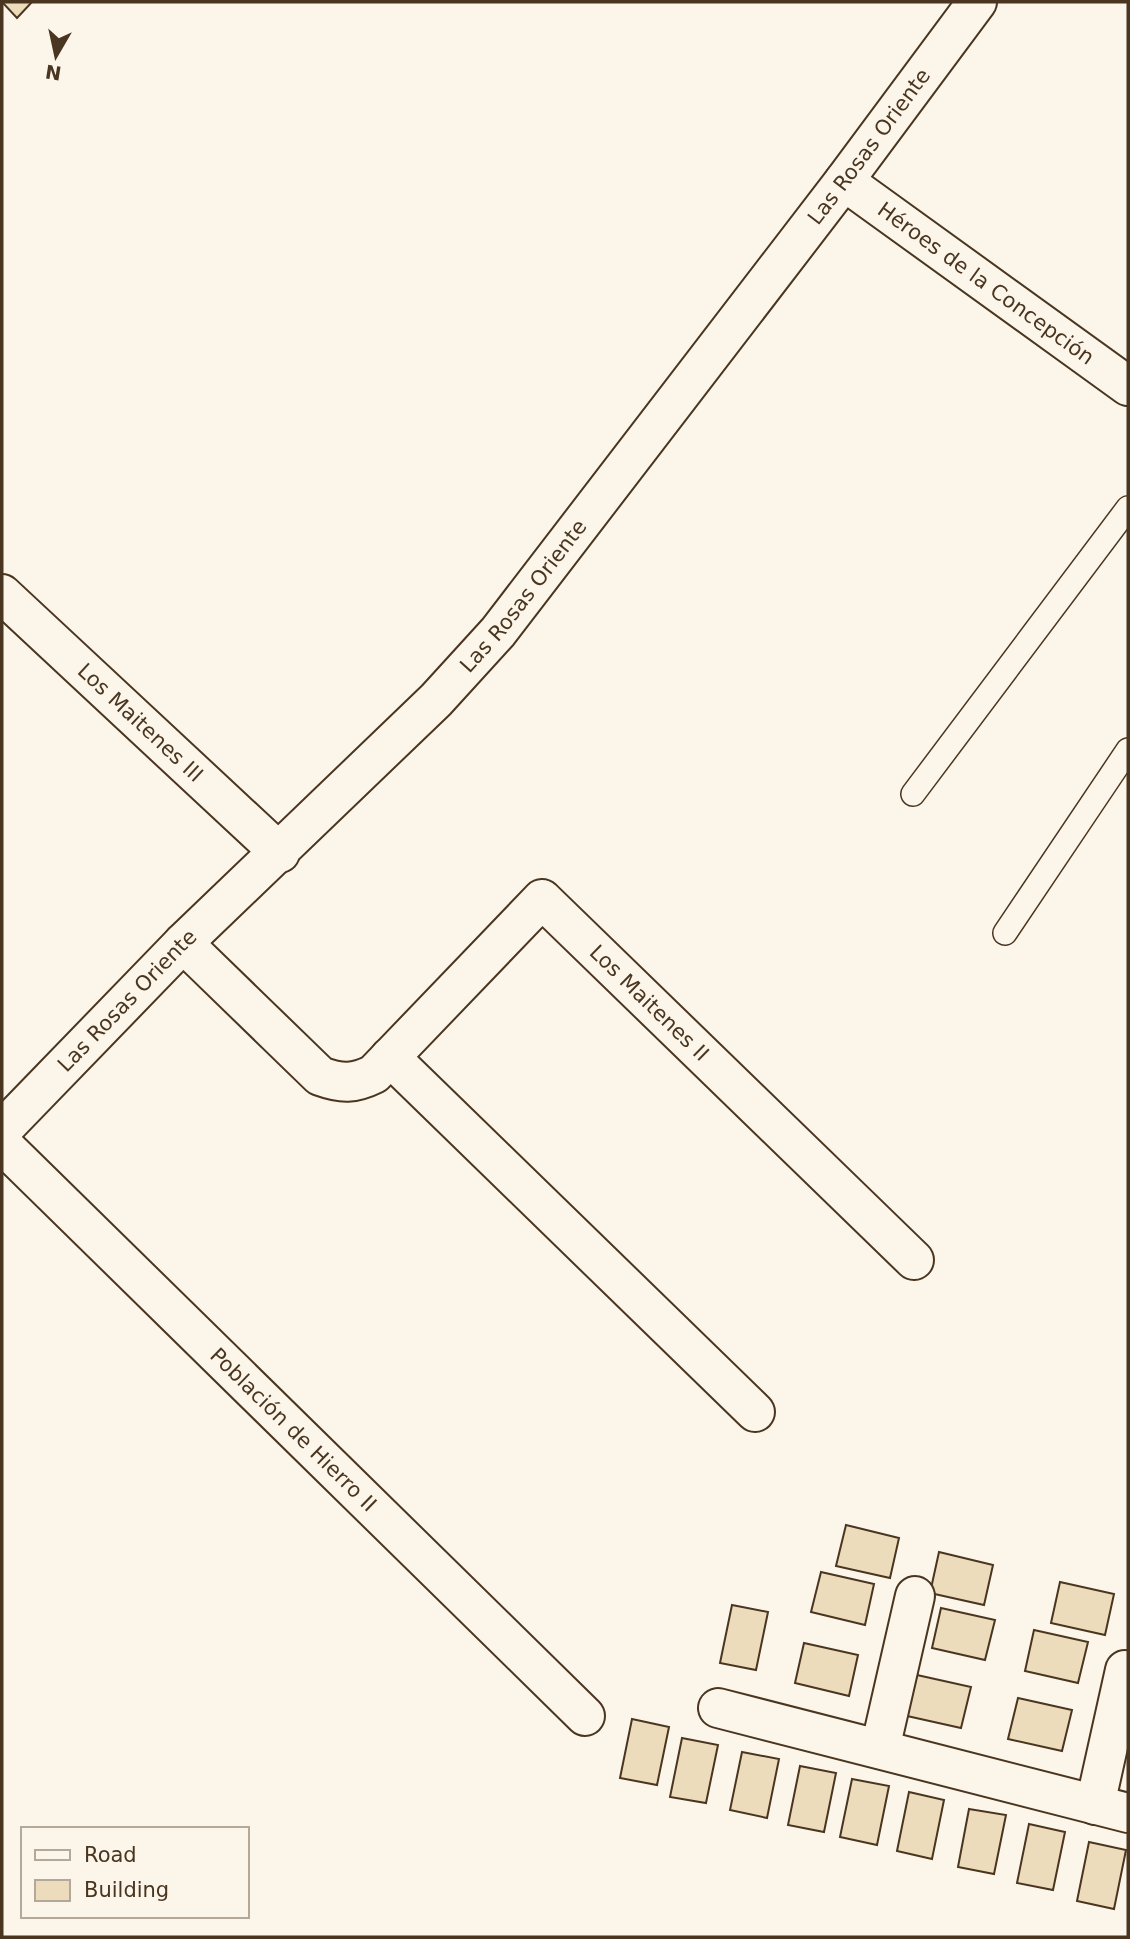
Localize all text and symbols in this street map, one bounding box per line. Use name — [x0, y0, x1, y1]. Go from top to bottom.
north arrow — [21, 21, 91, 91]
text: N — [44, 61, 63, 85]
street label: Las Rosas Oriente — [803, 64, 935, 229]
street label: Héroes de la Concepción — [873, 197, 1099, 370]
street label: Las Rosas Oriente — [455, 515, 592, 677]
street label: Los Maitenes III — [73, 659, 208, 787]
street label: Las Rosas Oriente — [53, 925, 201, 1077]
street label: Los Maitenes II — [585, 940, 714, 1066]
street label: Población de Hierro II — [205, 1343, 381, 1516]
legend — [21, 1827, 248, 1918]
text: Road — [84, 1843, 137, 1867]
text: Building — [84, 1878, 169, 1902]

